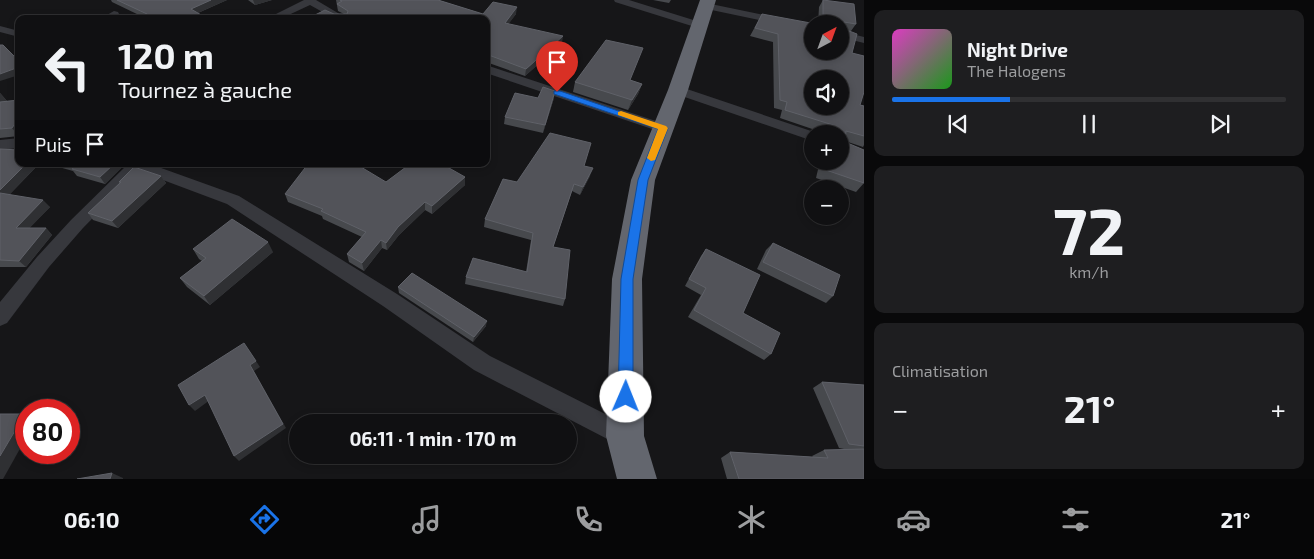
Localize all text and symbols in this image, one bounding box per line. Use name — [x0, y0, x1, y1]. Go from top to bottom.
north arrow — [804, 15, 849, 60]
map controls — [804, 15, 849, 225]
text: 120 m — [118, 34, 214, 76]
icon: left — [35, 35, 100, 100]
text: Night Drive — [967, 38, 1068, 61]
pin — [536, 41, 578, 92]
icon: arrive — [543, 48, 571, 76]
text: The Halogens — [967, 61, 1066, 80]
button: sound — [804, 70, 849, 115]
text: Tournez à gauche — [118, 76, 292, 102]
icon: previous — [944, 110, 972, 138]
icon: pause — [1075, 110, 1103, 138]
icon: next — [1206, 110, 1234, 138]
button: + — [804, 125, 849, 170]
icon: arrive — [81, 130, 109, 158]
text: Puis — [35, 133, 71, 156]
button: − — [804, 180, 849, 225]
text: 72 — [1053, 190, 1125, 268]
text: km/h — [1069, 262, 1109, 281]
text: Climatisation — [892, 361, 988, 380]
position arrow — [599, 370, 651, 422]
text: 21° — [1064, 385, 1115, 431]
text: − — [892, 392, 908, 426]
text: + — [1271, 392, 1286, 426]
speed limit sign: 80 — [15, 399, 80, 464]
text: 06:11 · 1 min · 170 m — [349, 427, 517, 450]
icon: directions — [247, 502, 282, 537]
icon: music — [409, 502, 444, 537]
icon: phone — [571, 502, 606, 537]
icon: climate — [734, 502, 769, 537]
icon: car — [896, 502, 931, 537]
icon: filters — [1058, 502, 1093, 537]
text: 06:10 — [64, 506, 120, 532]
text: 21° — [1220, 506, 1250, 532]

